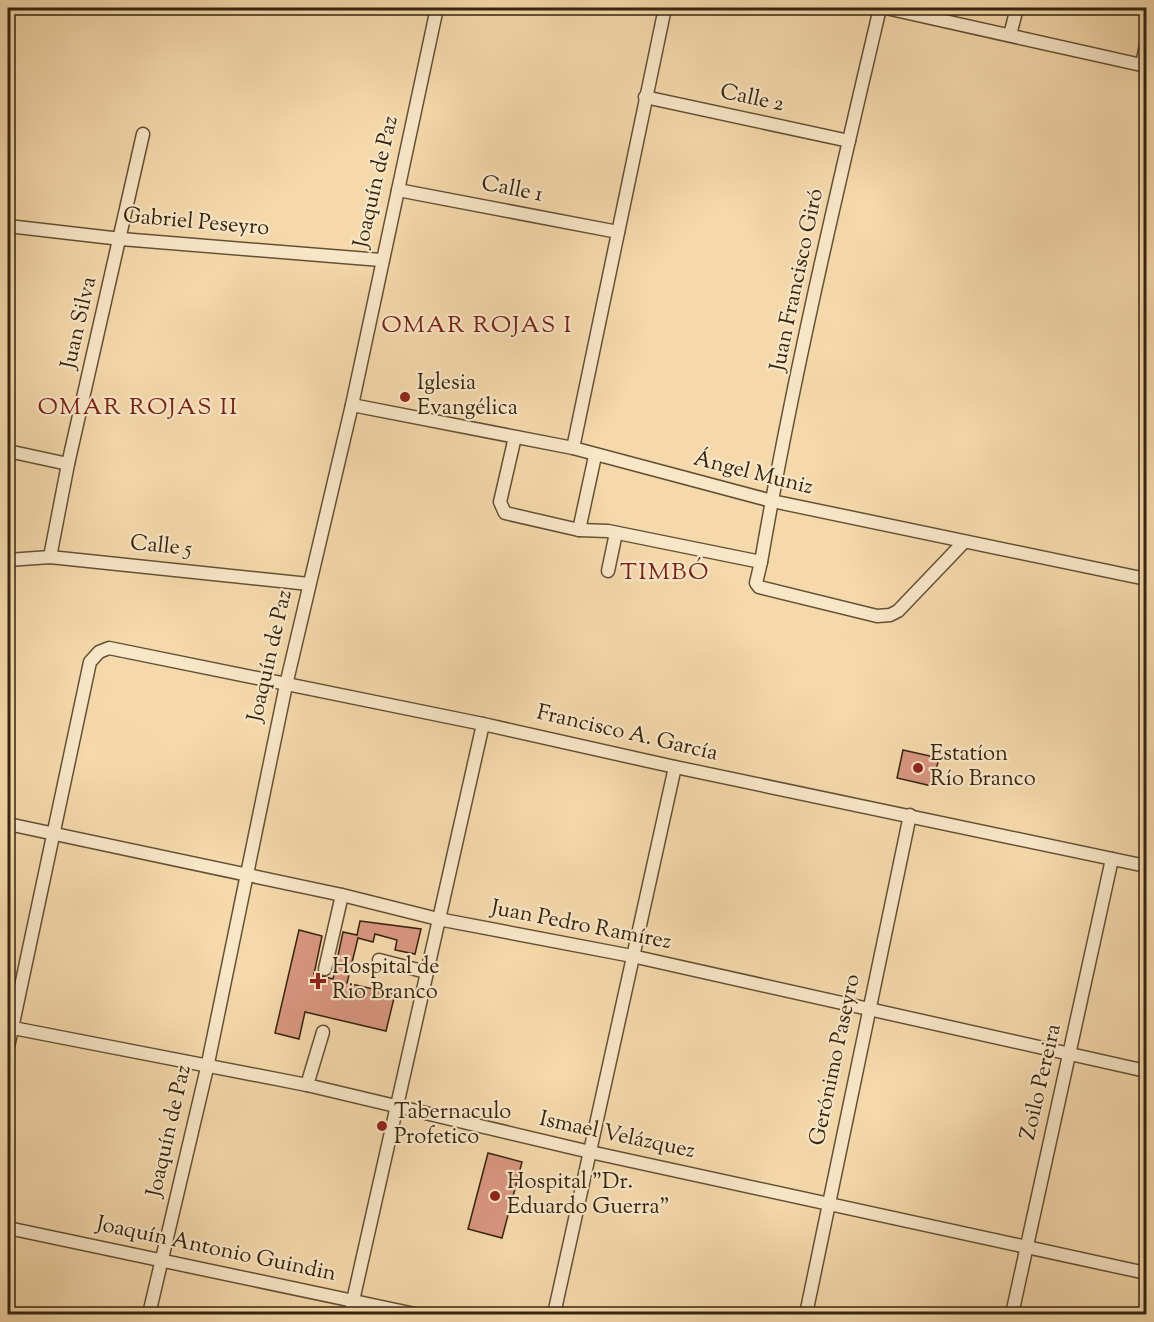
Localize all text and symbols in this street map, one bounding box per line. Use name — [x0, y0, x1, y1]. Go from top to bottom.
street label: Calle 2 — [717, 77, 787, 121]
street label: Joaquín de Paz — [346, 113, 408, 252]
street label: Calle 1 — [478, 168, 546, 212]
street label: Juan Francisco Giró — [763, 186, 833, 375]
street label: Gabriel Peseyro — [121, 201, 271, 245]
street label: Juan Silva — [54, 274, 106, 373]
district label: OMAR ROJAS I — [381, 309, 573, 343]
place label: Iglesia Evangélica — [417, 368, 518, 425]
marker: Iglesia Evangélica — [398, 390, 412, 404]
district label: OMAR ROJAS II — [37, 391, 239, 425]
street label: Ángel Muniz — [690, 443, 816, 504]
street label: Calle 5 — [128, 528, 194, 566]
district label: TIMBÓ — [620, 556, 710, 590]
street label: Joaquín de Paz — [240, 587, 302, 726]
street label: Francisco A. García — [533, 698, 721, 770]
place label: Estatíon Río Branco — [930, 739, 1036, 796]
marker: Estatíon Río Branco — [911, 761, 925, 775]
street label: Juan Pedro Ramírez — [487, 893, 674, 959]
place label: Hospital de Rio Branco — [332, 952, 439, 1009]
street label: Gerónimo Paseyro — [802, 971, 870, 1149]
marker: Hospital de Rio Branco — [309, 972, 327, 990]
street label: Zoilo Pereira — [1013, 1021, 1071, 1143]
street label: Joaquín de Paz — [139, 1062, 201, 1201]
place label: Tabernaculo Profetico — [394, 1097, 511, 1154]
street label: Ismael Velázquez — [536, 1104, 698, 1168]
marker: Tabernaculo Profetico — [375, 1119, 389, 1133]
place label: Hospital "Dr. Eduardo Guerra" — [507, 1167, 670, 1224]
marker: Hospital "Dr. Eduardo Guerra" — [488, 1189, 502, 1203]
street label: Joaquín Antonio Guindin — [92, 1209, 339, 1291]

